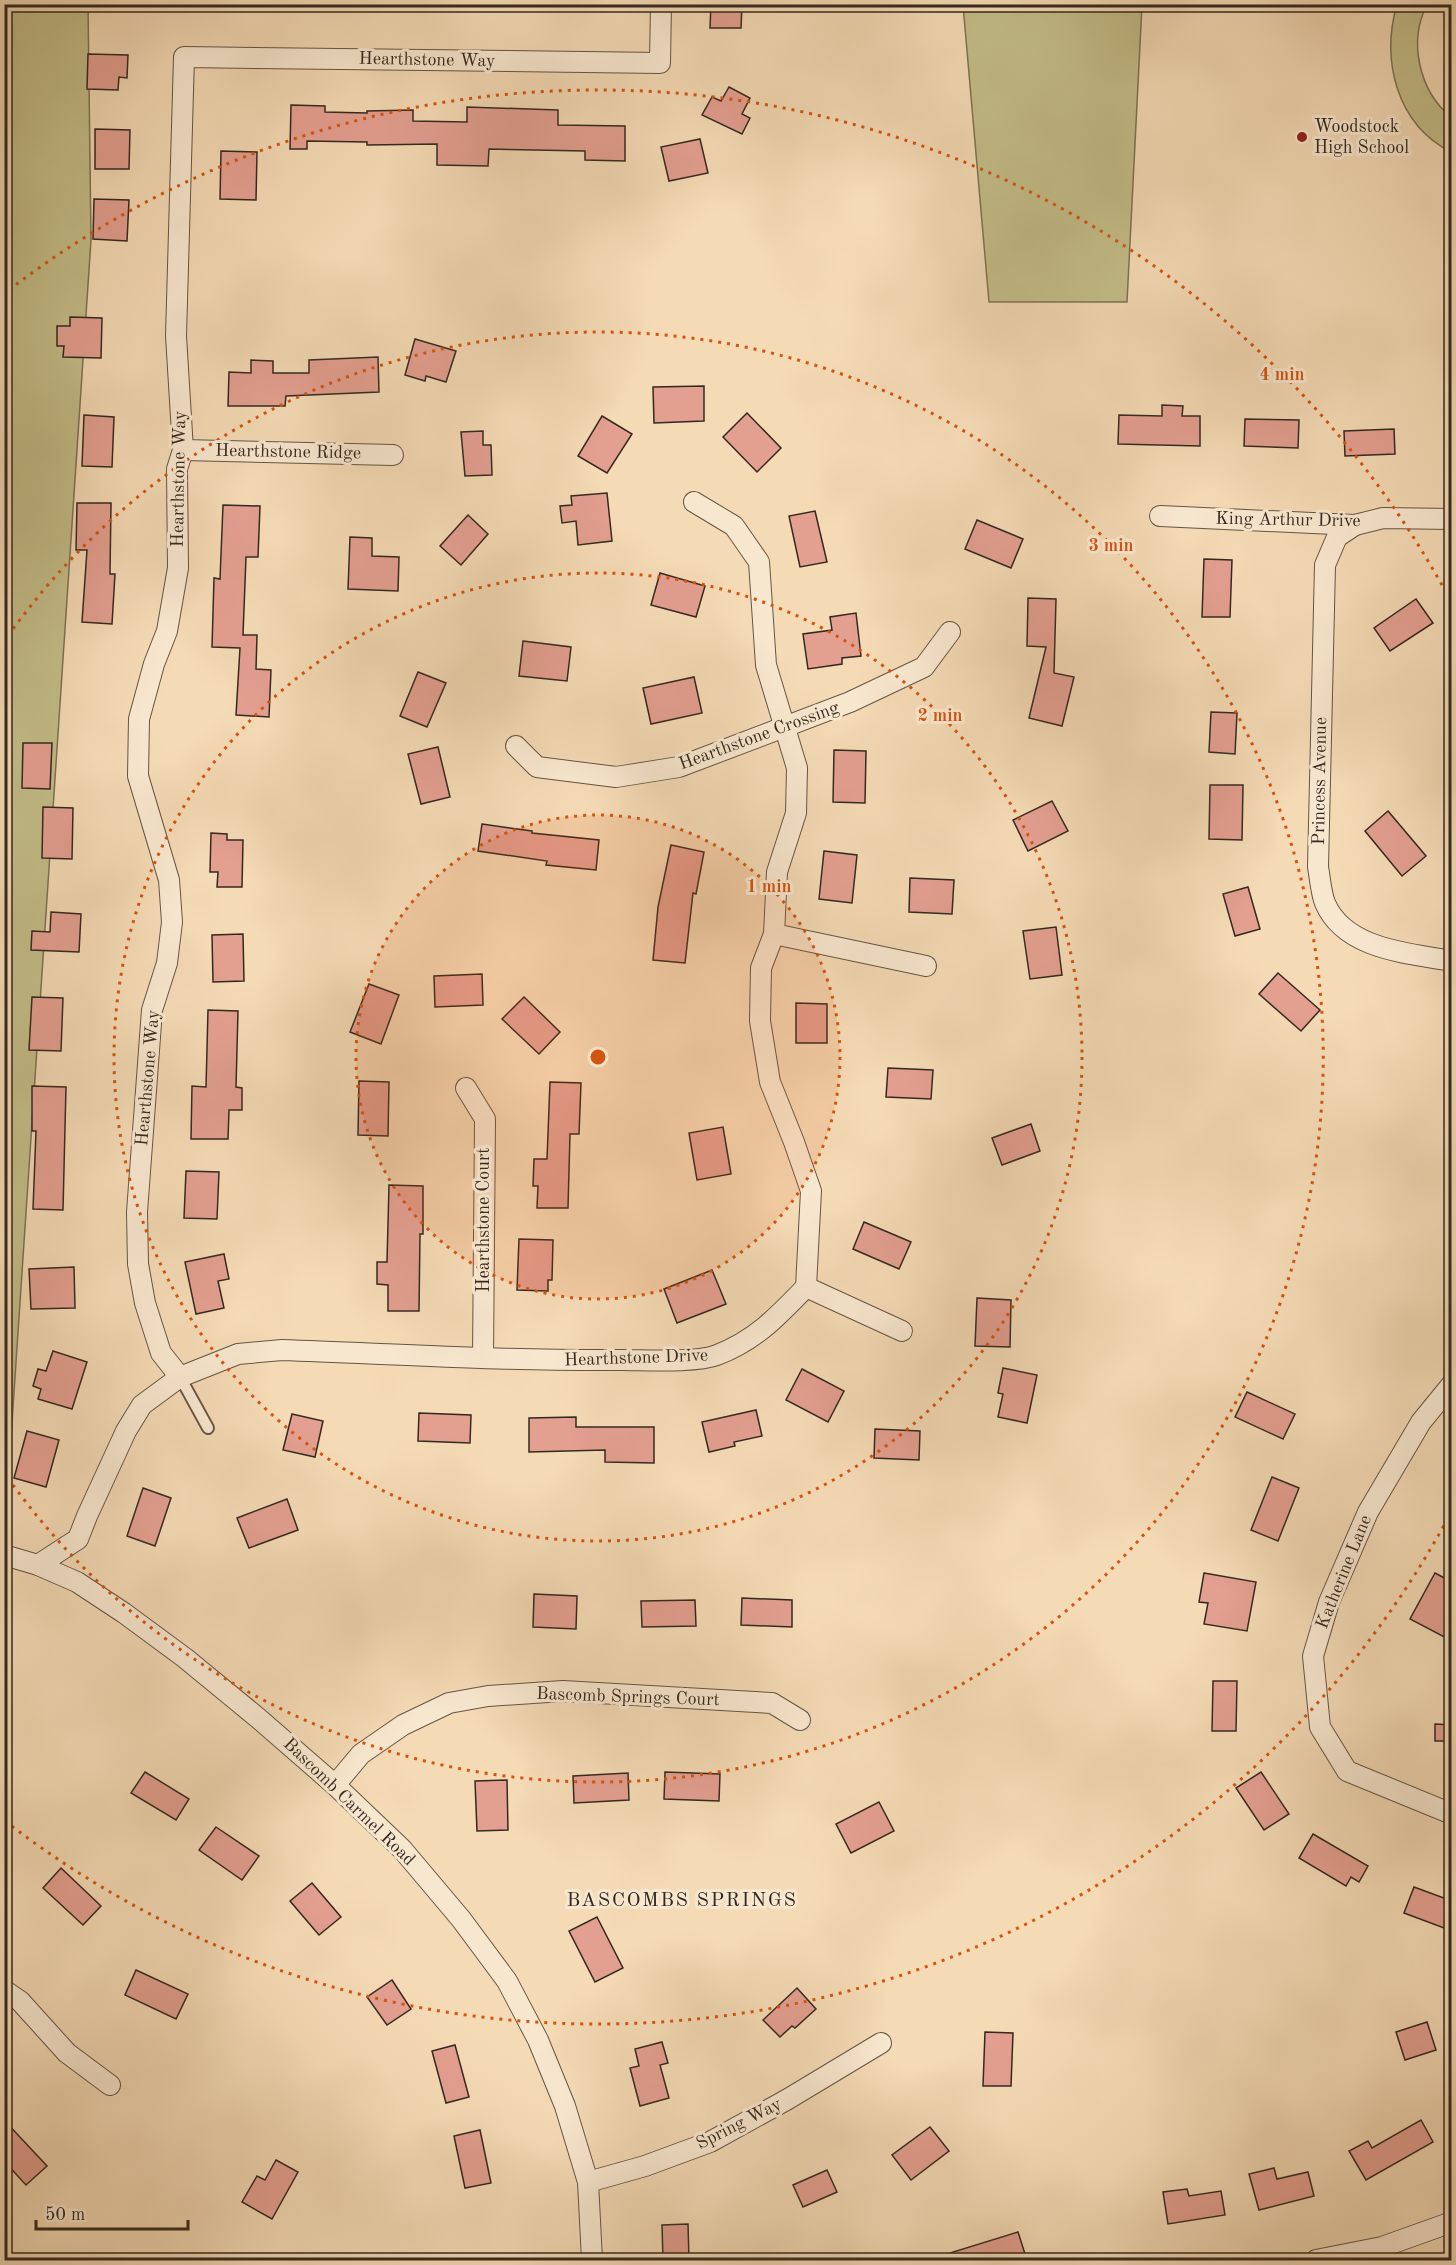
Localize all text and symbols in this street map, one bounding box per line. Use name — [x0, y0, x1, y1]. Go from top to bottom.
street label: Hearthstone Way — [358, 50, 496, 70]
place label: Woodstock High School — [1314, 118, 1409, 157]
marker: Woodstock High School — [1295, 130, 1309, 144]
text: 4 min — [1259, 366, 1305, 384]
street label: Hearthstone Way — [169, 410, 189, 548]
street label: Hearthstone Ridge — [215, 442, 361, 462]
street label: King Arthur Drive — [1215, 510, 1361, 530]
text: 3 min — [1088, 537, 1134, 555]
street label: Hearthstone Crossing — [676, 699, 842, 773]
text: 2 min — [917, 707, 963, 725]
street label: Princess Avenue — [1310, 717, 1330, 845]
text: 1 min — [746, 878, 792, 896]
street label: Hearthstone Way — [133, 1009, 163, 1147]
centre of rings — [588, 1047, 608, 1067]
street label: Hearthstone Court — [475, 1147, 493, 1293]
street label: Hearthstone Drive — [564, 1346, 708, 1370]
street label: Katherine Lane — [1313, 1512, 1375, 1632]
street label: Bascomb Springs Court — [536, 1685, 720, 1709]
street label: Bascomb Carmel Road — [280, 1735, 418, 1869]
district label: BASCOMBS SPRINGS — [566, 1891, 798, 1911]
street label: Spring Way — [693, 2095, 785, 2153]
scale bar — [36, 2193, 188, 2231]
text: 50 m — [45, 2206, 85, 2224]

